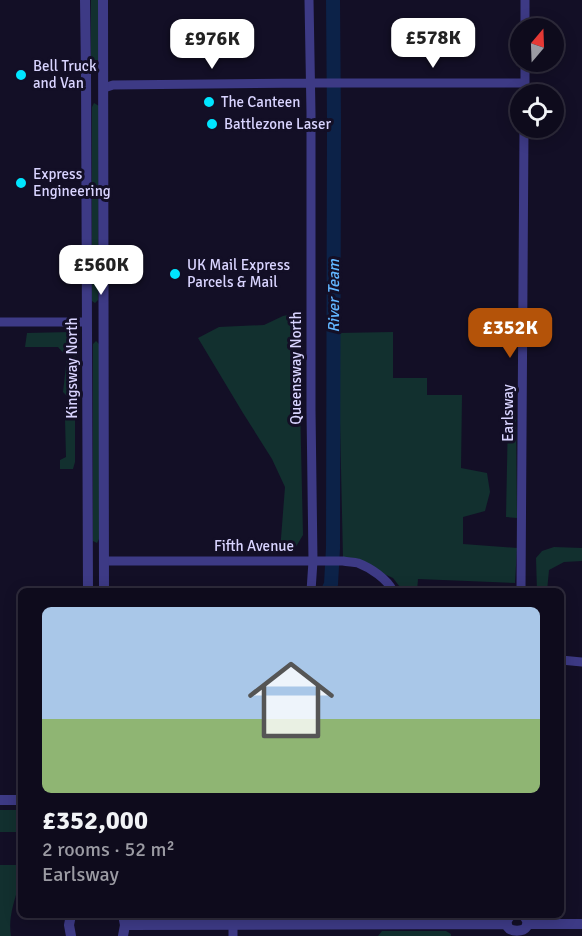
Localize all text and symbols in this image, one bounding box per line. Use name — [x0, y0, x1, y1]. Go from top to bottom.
pin: £578K — [391, 18, 475, 69]
north arrow — [510, 18, 564, 72]
map controls — [510, 18, 564, 138]
pin: £976K — [170, 19, 254, 70]
text: £578K — [405, 25, 461, 50]
text: £976K — [184, 26, 240, 51]
place label: Bell Truck and Van — [33, 57, 97, 92]
marker: Bell Truck and Van — [14, 68, 28, 82]
button: locate — [510, 84, 564, 138]
place label: The Canteen — [221, 93, 300, 111]
marker: The Canteen — [202, 95, 216, 109]
place label: Battlezone Laser — [224, 115, 331, 133]
marker: Battlezone Laser — [205, 117, 219, 131]
place label: Express Engineering — [33, 165, 111, 200]
marker: Express Engineering — [14, 176, 28, 190]
pin: £560K — [59, 245, 143, 296]
text: £560K — [73, 252, 129, 277]
place label: UK Mail Express Parcels & Mail — [187, 256, 290, 291]
water label: River Team — [324, 258, 344, 333]
marker: UK Mail Express Parcels & Mail — [168, 267, 182, 281]
pin: £352K — [468, 308, 552, 359]
street label: Queensway North — [287, 311, 305, 425]
text: £352K — [482, 315, 538, 340]
street label: Kingsway North — [63, 317, 81, 419]
street label: Earlsway — [499, 384, 517, 442]
street label: Fifth Avenue — [214, 537, 294, 555]
icon: home — [237, 646, 345, 754]
text: £352,000 — [42, 805, 148, 837]
text: 2 rooms · 52 m² — [42, 837, 175, 862]
text: Earlsway — [42, 862, 119, 887]

